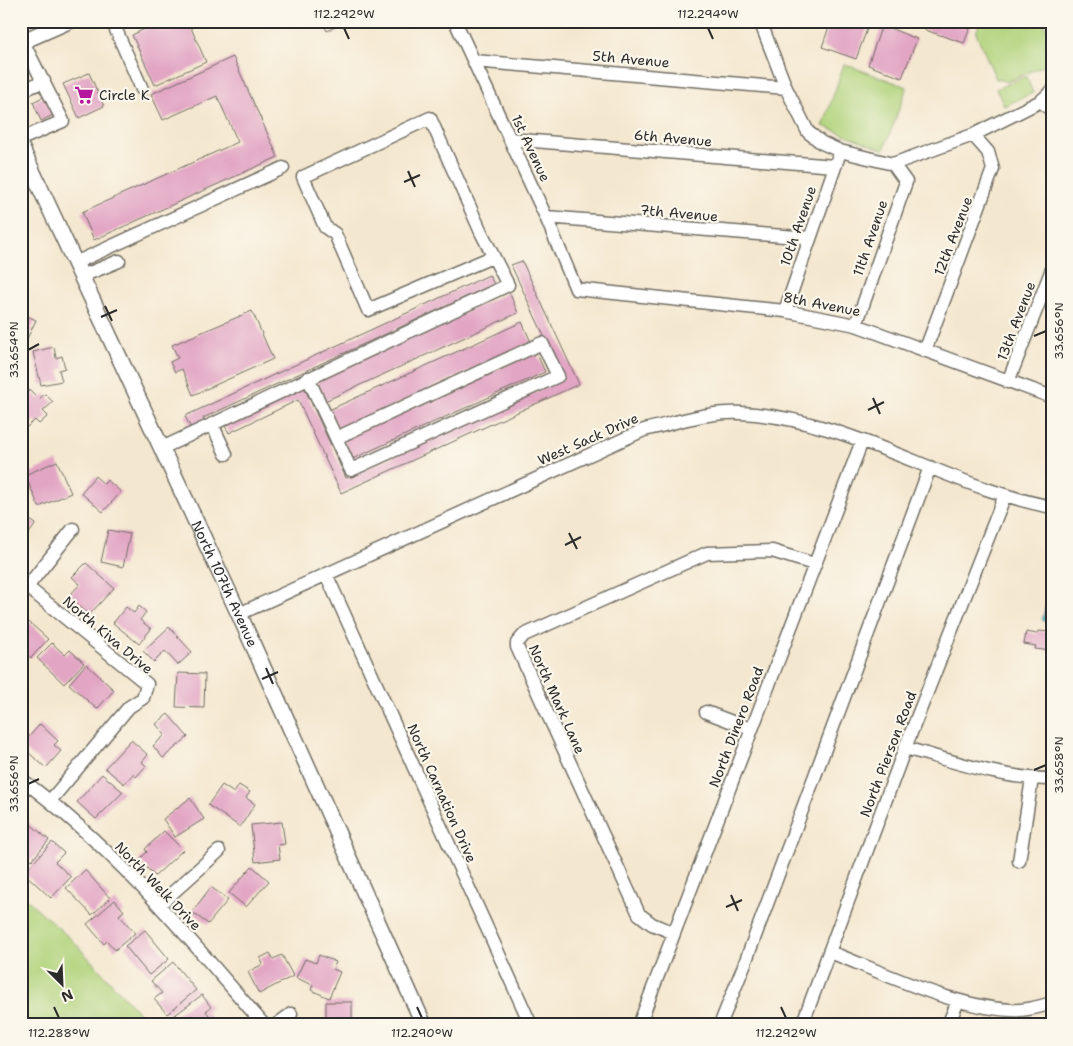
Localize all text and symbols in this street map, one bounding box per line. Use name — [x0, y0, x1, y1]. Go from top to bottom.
text: 112.292°W — [313, 6, 375, 22]
text: 112.294°W — [677, 6, 739, 22]
street label: 5th Avenue — [592, 47, 670, 71]
supermarket icon: Circle K — [73, 84, 95, 106]
place label: Circle K — [99, 86, 150, 104]
street label: 1st Avenue — [508, 111, 554, 185]
street label: 6th Avenue — [633, 126, 713, 150]
street label: 10th Avenue — [776, 183, 820, 269]
street label: 12th Avenue — [930, 194, 976, 278]
street label: 11th Avenue — [849, 197, 892, 279]
street label: 7th Avenue — [639, 201, 719, 225]
street label: 13th Avenue — [993, 279, 1039, 363]
street label: 8th Avenue — [782, 288, 862, 320]
text: 33.656°N — [1051, 302, 1067, 360]
text: 33.654°N — [6, 321, 22, 379]
street label: West Sack Drive — [535, 409, 641, 469]
street label: North 107th Avenue — [188, 518, 262, 650]
street label: North Kiva Drive — [59, 592, 157, 678]
street label: North Mark Lane — [525, 641, 589, 757]
street label: North Dinero Road — [705, 664, 767, 790]
street label: North Pierson Road — [856, 688, 920, 820]
street label: North Carnation Drive — [403, 721, 481, 865]
text: 33.658°N — [1051, 736, 1067, 794]
text: 33.656°N — [6, 755, 22, 813]
street label: North Welk Drive — [111, 838, 205, 934]
north arrow — [38, 958, 88, 1008]
text: N — [59, 985, 76, 1006]
text: 112.288°W — [28, 1025, 90, 1041]
text: 112.290°W — [391, 1025, 453, 1041]
text: 112.292°W — [755, 1025, 817, 1041]

